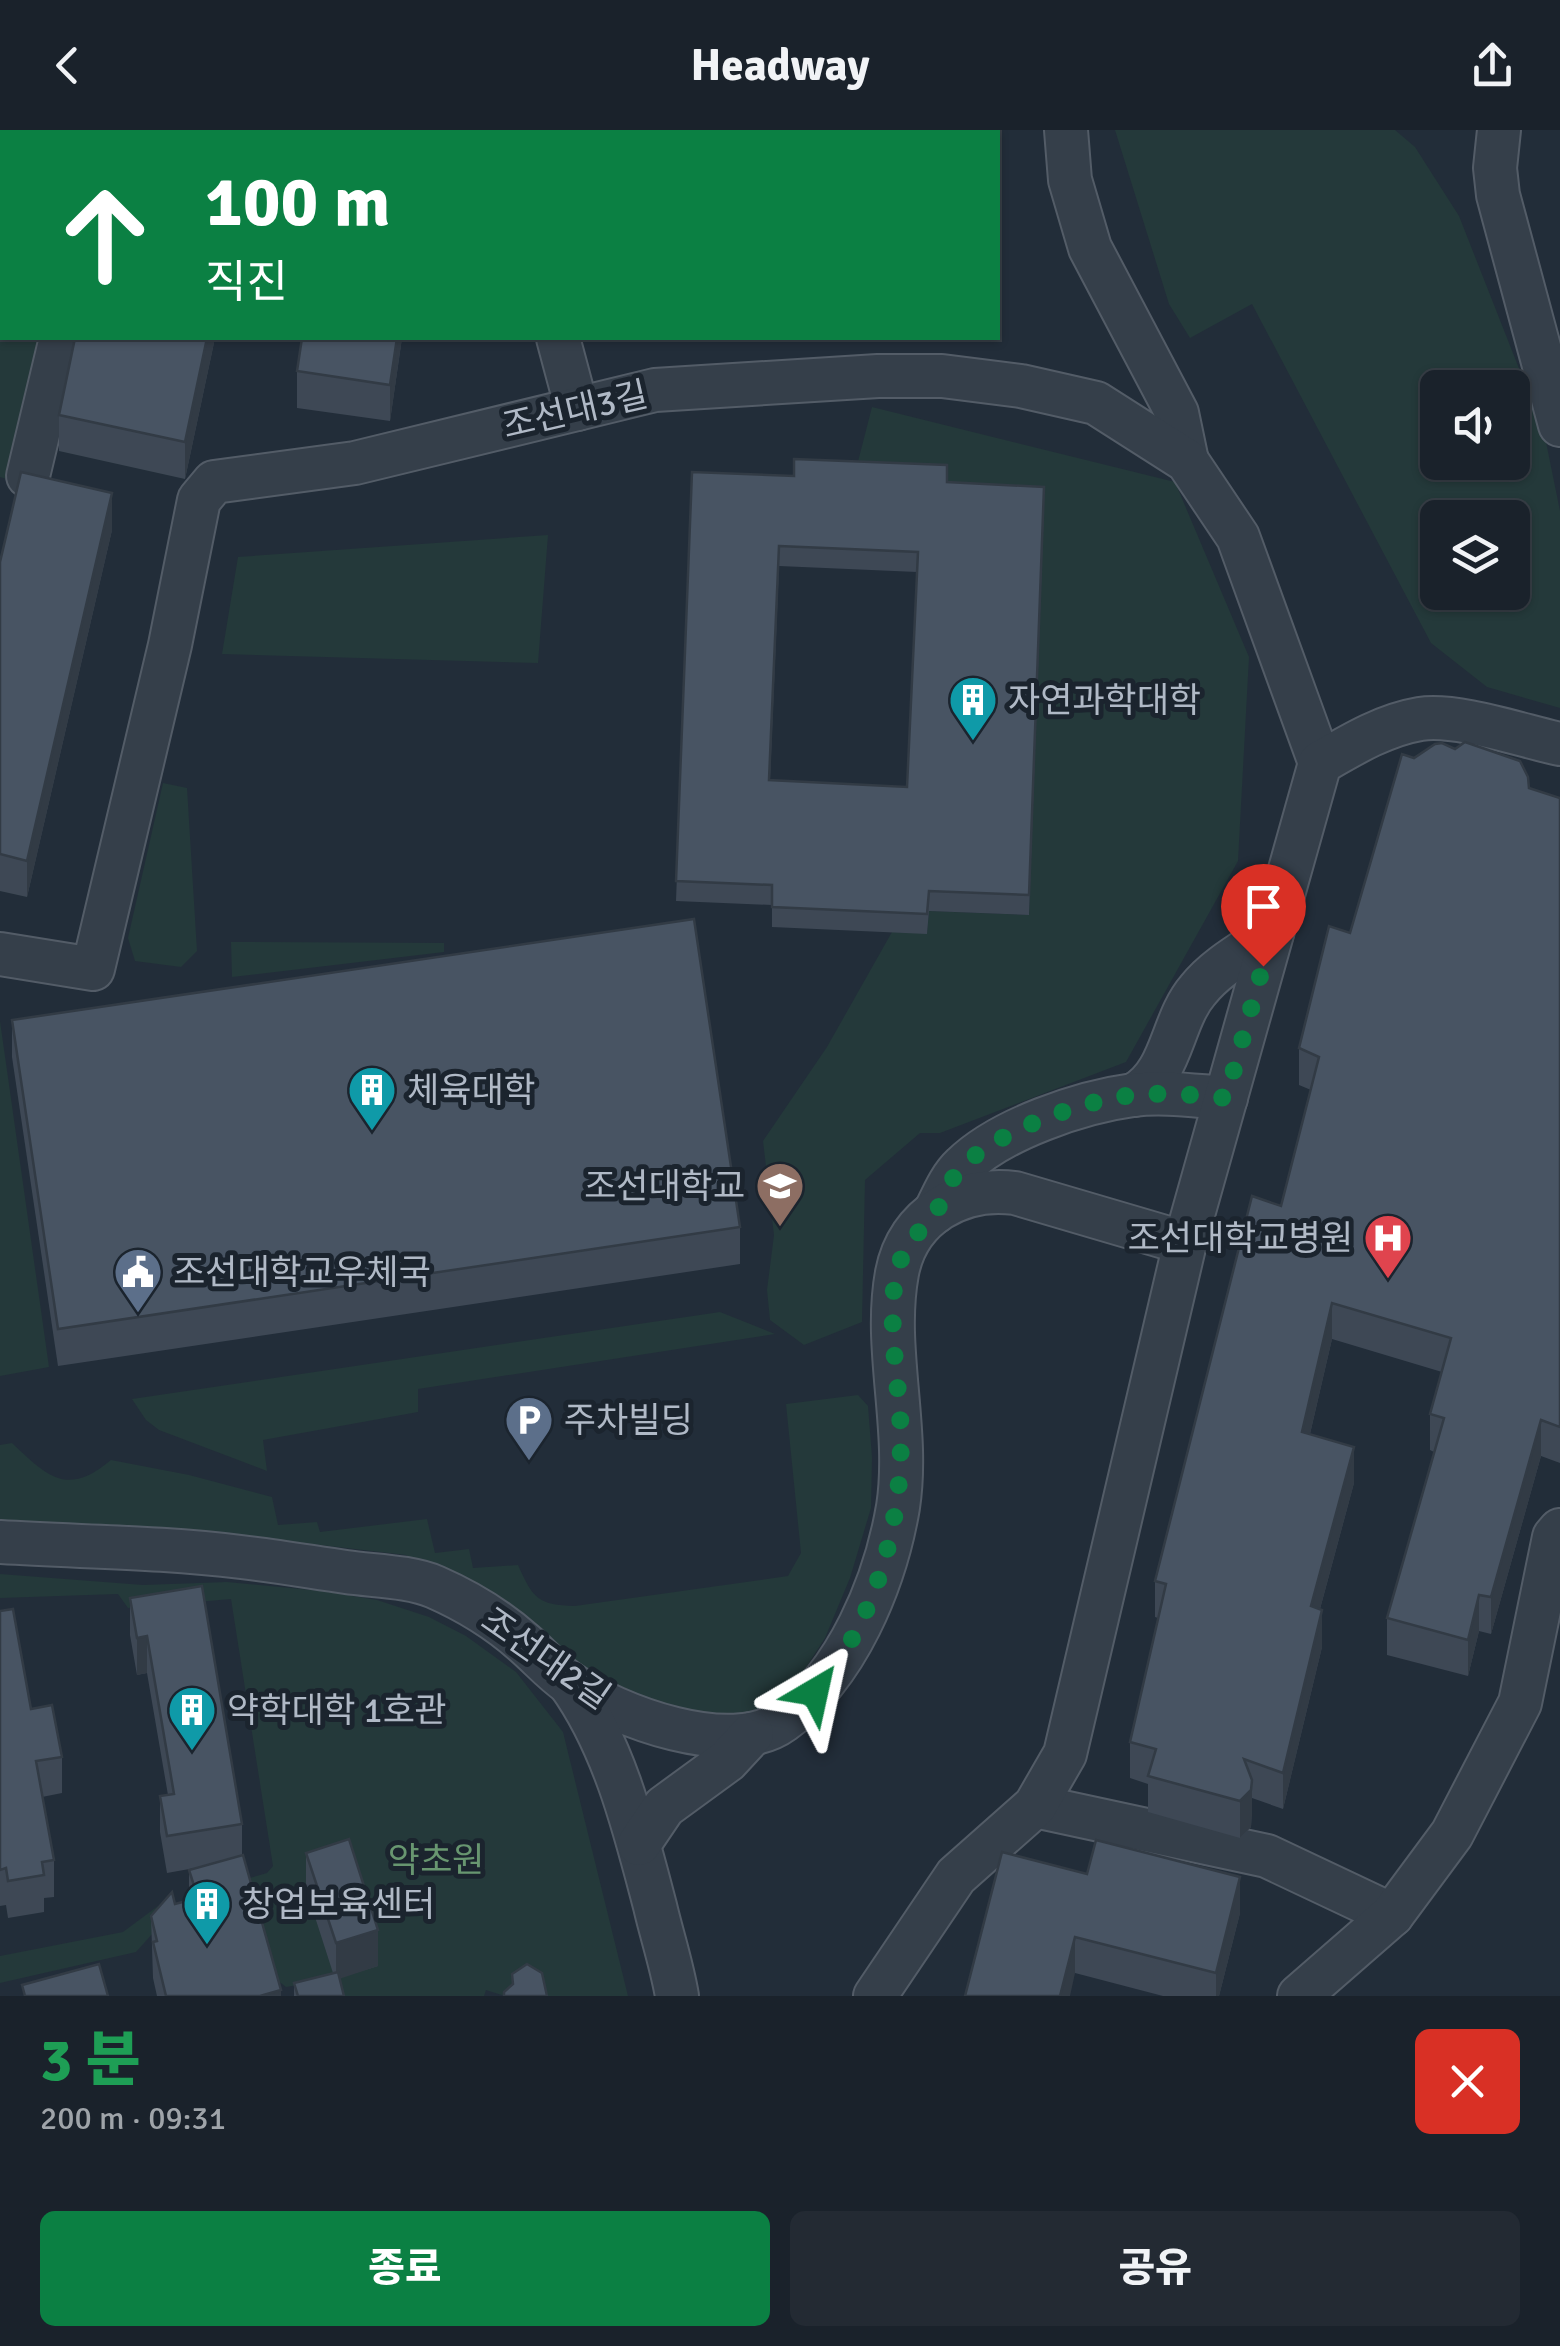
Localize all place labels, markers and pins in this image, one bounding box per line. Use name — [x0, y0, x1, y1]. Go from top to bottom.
building icon: 자연과학대학 — [947, 674, 999, 742]
place label: 자연과학대학 — [1008, 679, 1201, 722]
pin — [1221, 864, 1306, 967]
building icon: 체육대학 — [346, 1064, 398, 1132]
place label: 체육대학 — [407, 1069, 536, 1112]
school or university icon: 조선대학교 — [754, 1160, 806, 1228]
place label: 조선대학교 — [584, 1165, 745, 1208]
hospital icon: 조선대학교병원 — [1362, 1212, 1414, 1280]
place label: 조선대학교병원 — [1128, 1217, 1353, 1260]
public building icon: 조선대학교우체국 — [112, 1246, 164, 1314]
place label: 조선대학교우체국 — [173, 1251, 431, 1294]
parking icon: 주차빌딩 — [503, 1394, 555, 1462]
place label: 주차빌딩 — [564, 1399, 693, 1442]
building icon: 약학대학 1호관 — [166, 1684, 218, 1752]
place label: 약학대학 1호관 — [227, 1689, 447, 1732]
building icon: 창업보육센터 — [181, 1878, 233, 1946]
place label: 창업보육센터 — [242, 1883, 435, 1926]

